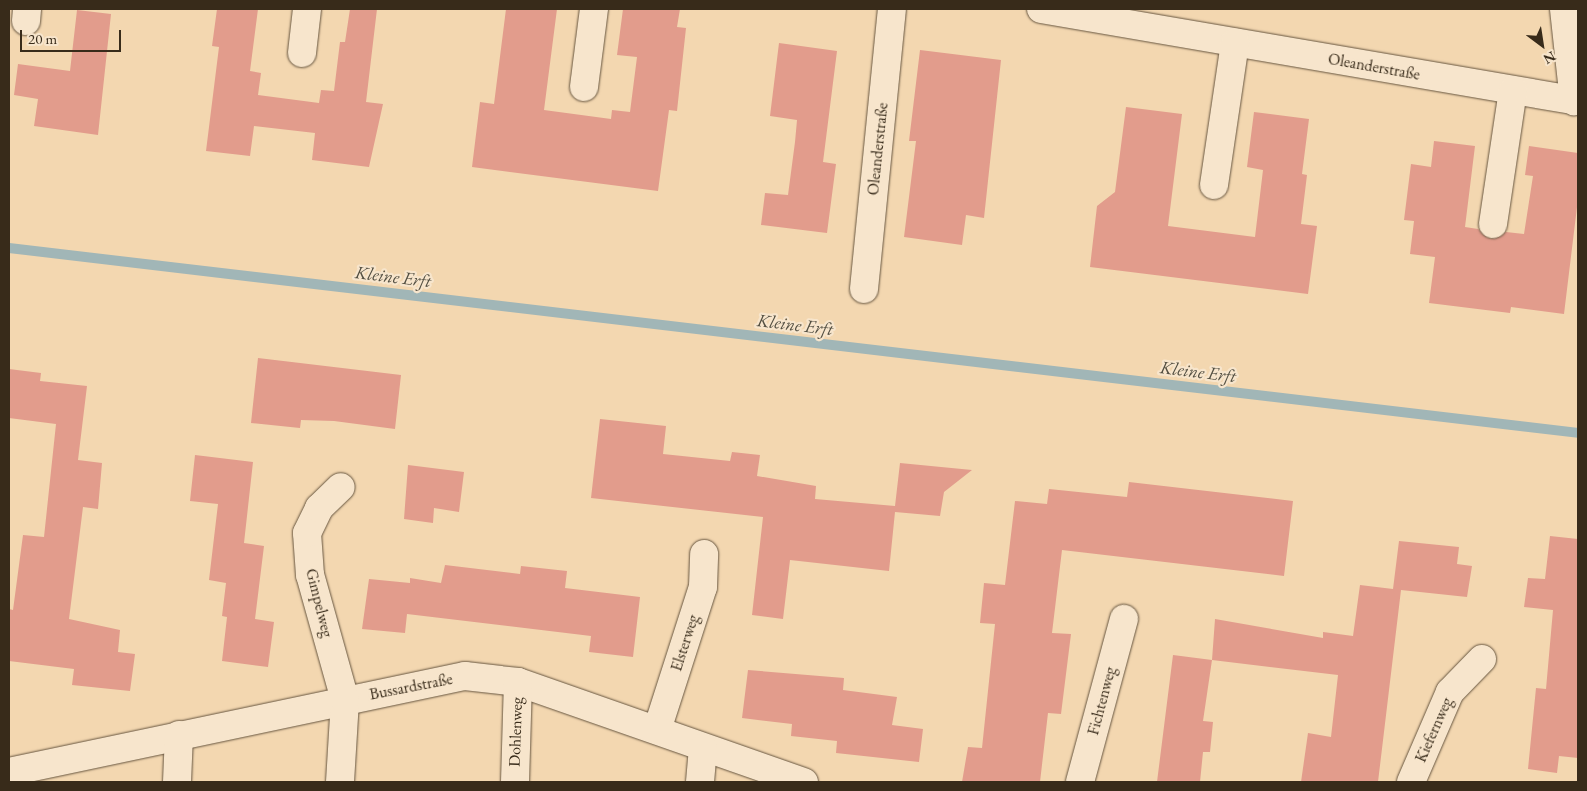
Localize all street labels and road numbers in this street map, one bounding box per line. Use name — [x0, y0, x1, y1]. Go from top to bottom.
street label: Oleanderstraße — [1327, 49, 1421, 85]
street label: Oleanderstraße — [864, 102, 892, 196]
street label: Gimpelweg — [301, 567, 337, 639]
street label: Elsterweg — [667, 612, 703, 674]
street label: Fichtenweg — [1084, 665, 1120, 737]
street label: Bussardstraße — [368, 670, 454, 704]
street label: Kiefernweg — [1411, 695, 1457, 765]
street label: Dohlenweg — [505, 697, 527, 767]

